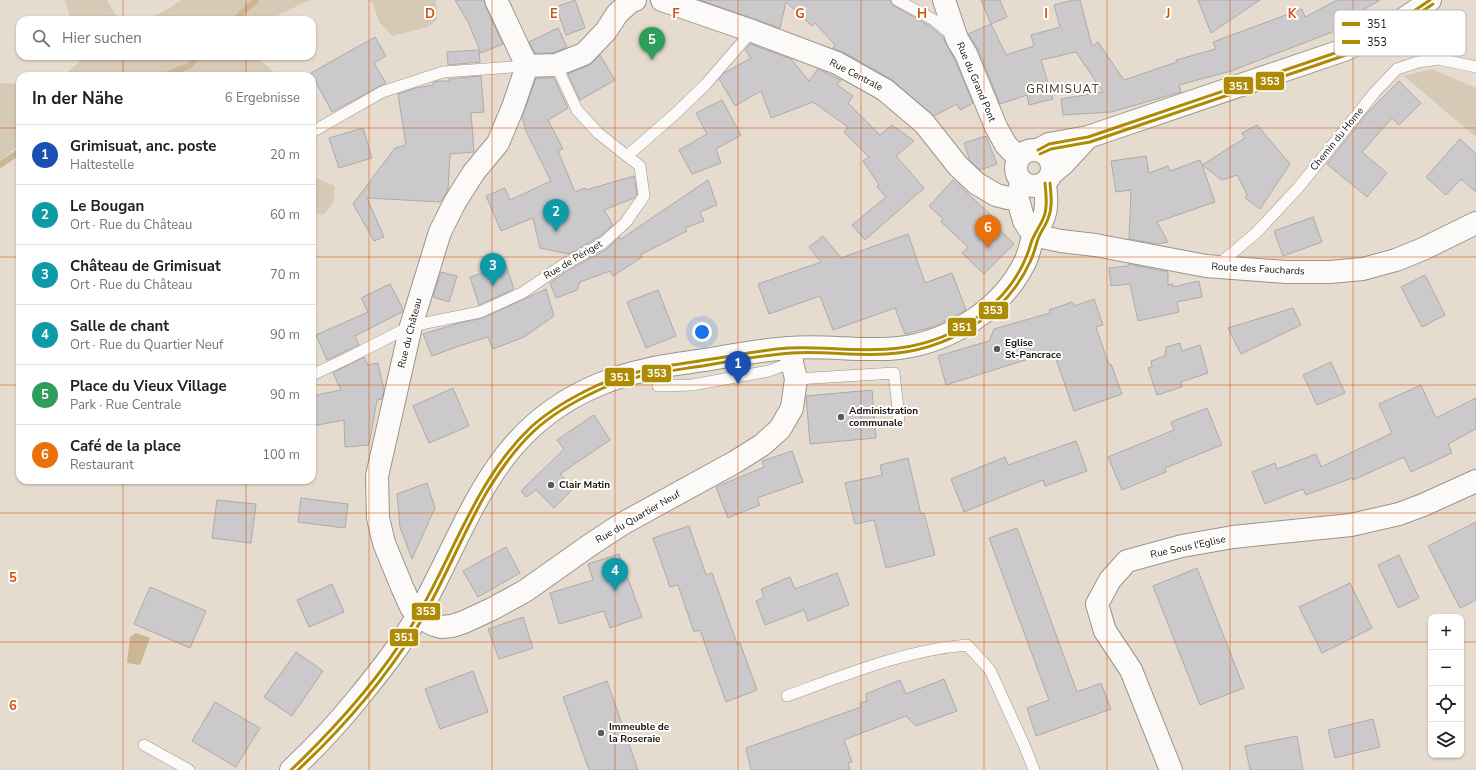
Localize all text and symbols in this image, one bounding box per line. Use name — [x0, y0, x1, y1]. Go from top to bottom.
text: D — [425, 5, 435, 23]
text: E — [550, 5, 558, 23]
text: F — [672, 5, 680, 23]
text: G — [795, 5, 805, 23]
text: H — [917, 5, 927, 23]
text: I — [1044, 5, 1048, 23]
text: J — [1165, 5, 1170, 23]
text: K — [1288, 5, 1297, 23]
legend — [1334, 10, 1466, 56]
search box — [16, 16, 316, 60]
text: 351 — [1367, 17, 1387, 32]
icon: search — [30, 27, 52, 49]
pin: 5 — [639, 27, 665, 60]
text: Hier suchen — [62, 28, 142, 48]
text: 353 — [1367, 35, 1387, 50]
street label: Rue du Grand Pont — [953, 40, 999, 124]
street label: Rue Centrale — [827, 56, 885, 94]
line badge: 353 — [1255, 71, 1285, 91]
text: 353 — [1260, 74, 1280, 89]
line badge: 351 — [1223, 76, 1254, 95]
text: 351 — [1229, 79, 1249, 94]
district label: GRIMISUAT — [1026, 81, 1100, 97]
text: In der Nähe — [32, 87, 123, 110]
text: 6 Ergebnisse — [225, 89, 300, 107]
street label: Chemin du Home — [1307, 104, 1367, 174]
text: Grimisuat, anc. poste — [70, 136, 216, 156]
text: 1 — [41, 146, 49, 164]
text: 20 m — [270, 146, 300, 164]
text: Haltestelle — [70, 156, 134, 174]
text: Le Bougan — [70, 196, 144, 216]
pin: 2 — [543, 199, 569, 232]
text: 2 — [41, 206, 49, 224]
text: 60 m — [270, 206, 300, 224]
pin: 6 — [975, 215, 1001, 248]
text: Ort · Rue du Château — [70, 216, 192, 234]
street label: Rue de Périget — [541, 237, 605, 283]
pin: 3 — [480, 253, 506, 286]
text: Château de Grimisuat — [70, 256, 221, 276]
street label: Route des Fauchards — [1211, 260, 1305, 278]
text: 3 — [41, 266, 49, 284]
text: 70 m — [270, 266, 300, 284]
text: Ort · Rue du Château — [70, 276, 192, 294]
street label: Rue du Château — [395, 297, 425, 369]
line badge: 353 — [978, 301, 1009, 320]
text: 353 — [983, 303, 1003, 318]
text: Salle de chant — [70, 316, 169, 336]
line badge: 351 — [947, 317, 977, 337]
text: 351 — [952, 320, 972, 335]
your location — [692, 322, 712, 342]
text: 4 — [41, 326, 49, 344]
text: 90 m — [270, 326, 300, 344]
text: Ort · Rue du Quartier Neuf — [70, 336, 223, 354]
place label: Eglise St-Pancrace — [1005, 336, 1062, 362]
marker: Eglise St-Pancrace — [992, 344, 1002, 354]
pin: 1 — [725, 351, 751, 384]
line badge: 353 — [641, 364, 672, 383]
text: 353 — [647, 366, 667, 381]
line badge: 351 — [604, 367, 635, 387]
text: 351 — [610, 370, 630, 385]
text: Place du Vieux Village — [70, 376, 227, 396]
text: 5 — [41, 386, 49, 404]
text: 90 m — [270, 386, 300, 404]
text: Park · Rue Centrale — [70, 396, 181, 414]
place label: Administration communale — [849, 404, 918, 430]
marker: Administration communale — [836, 412, 846, 422]
text: Café de la place — [70, 436, 181, 456]
text: 6 — [41, 446, 49, 464]
text: 100 m — [262, 446, 300, 464]
text: Restaurant — [70, 456, 134, 474]
place label: Clair Matin — [559, 478, 610, 492]
marker: Clair Matin — [546, 480, 556, 490]
street label: Rue du Quartier Neuf — [593, 487, 683, 547]
street label: Rue Sous l'Eglise — [1149, 532, 1227, 562]
pin: 4 — [602, 558, 628, 591]
text: 5 — [9, 569, 17, 587]
line badge: 353 — [411, 602, 441, 621]
text: 353 — [416, 604, 436, 619]
map controls — [1428, 614, 1464, 758]
button: + — [1428, 614, 1464, 650]
line badge: 351 — [389, 628, 419, 647]
text: 351 — [394, 630, 414, 645]
button: − — [1428, 650, 1464, 686]
button: locate — [1428, 686, 1464, 722]
text: 6 — [9, 697, 17, 715]
place label: Immeuble de la Roseraie — [609, 720, 670, 746]
button: layers — [1428, 722, 1464, 758]
marker: Immeuble de la Roseraie — [596, 728, 606, 738]

